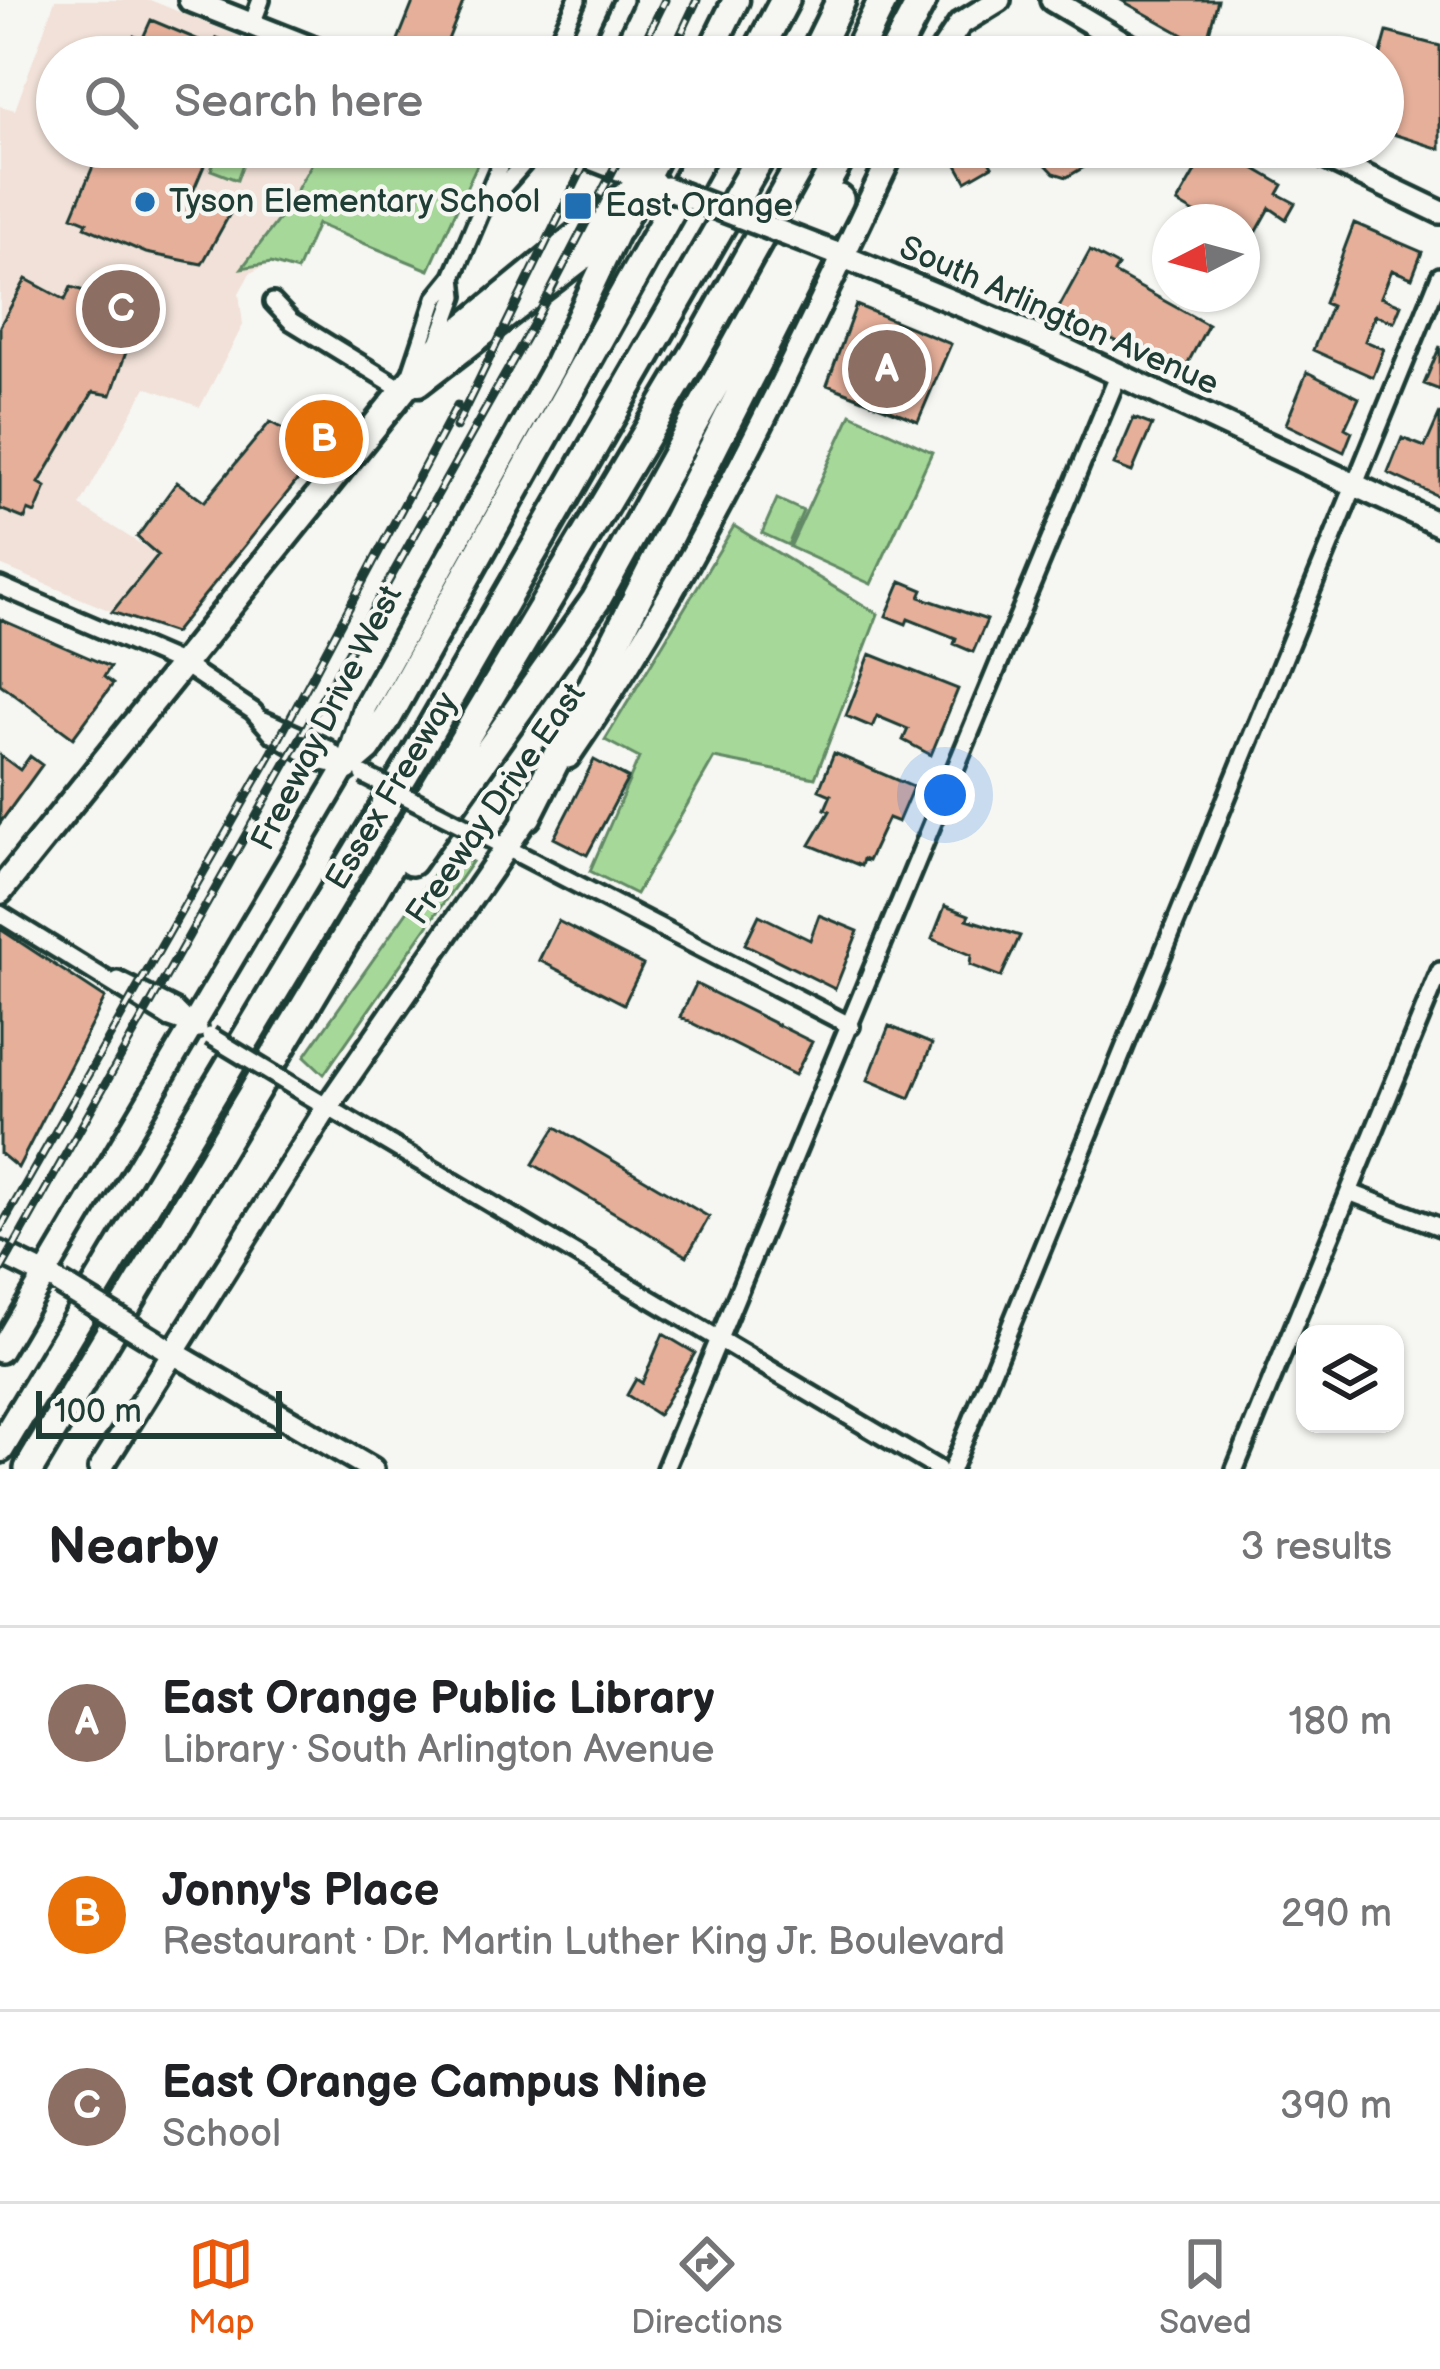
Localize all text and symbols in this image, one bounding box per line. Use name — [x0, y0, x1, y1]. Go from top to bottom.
search box — [36, 36, 1404, 168]
icon: search — [78, 69, 144, 135]
text: Search here — [174, 75, 423, 130]
place label: Tyson Elementary School — [169, 182, 540, 222]
place label: East Orange — [605, 186, 793, 226]
marker: Tyson Elementary School — [132, 189, 158, 215]
marker: East Orange — [562, 190, 594, 222]
north arrow — [1152, 204, 1260, 312]
street label: South Arlington Avenue — [893, 228, 1225, 404]
pin: C — [82, 264, 160, 354]
pin: A — [848, 324, 926, 414]
pin: B — [285, 394, 363, 484]
street label: Freeway Drive West — [243, 579, 411, 857]
street label: Freeway Drive East — [398, 676, 594, 932]
street label: Essex Freeway — [317, 685, 467, 897]
your location — [915, 765, 975, 825]
map controls — [1296, 1325, 1404, 1433]
button: layers — [1296, 1325, 1404, 1433]
scale bar — [36, 1385, 282, 1438]
text: 100 m — [54, 1392, 142, 1432]
text: Nearby — [48, 1517, 219, 1578]
text: 3 results — [1240, 1524, 1392, 1571]
text: East Orange Public Library — [162, 1672, 714, 1727]
text: A — [75, 1699, 99, 1746]
text: 180 m — [1288, 1699, 1392, 1746]
text: Library · South Arlington Avenue — [162, 1727, 714, 1774]
text: Jonny's Place — [162, 1864, 439, 1919]
text: B — [73, 1891, 101, 1938]
text: 290 m — [1281, 1891, 1392, 1938]
text: Restaurant · Dr. Martin Luther King Jr. Boulevard — [162, 1919, 1005, 1966]
text: East Orange Campus Nine — [162, 2056, 707, 2111]
text: C — [73, 2083, 101, 2130]
text: 390 m — [1280, 2083, 1392, 2130]
text: School — [162, 2111, 281, 2158]
tab: Map — [188, 2231, 255, 2343]
tab: Directions — [631, 2231, 783, 2343]
tab: Saved — [1159, 2231, 1252, 2343]

